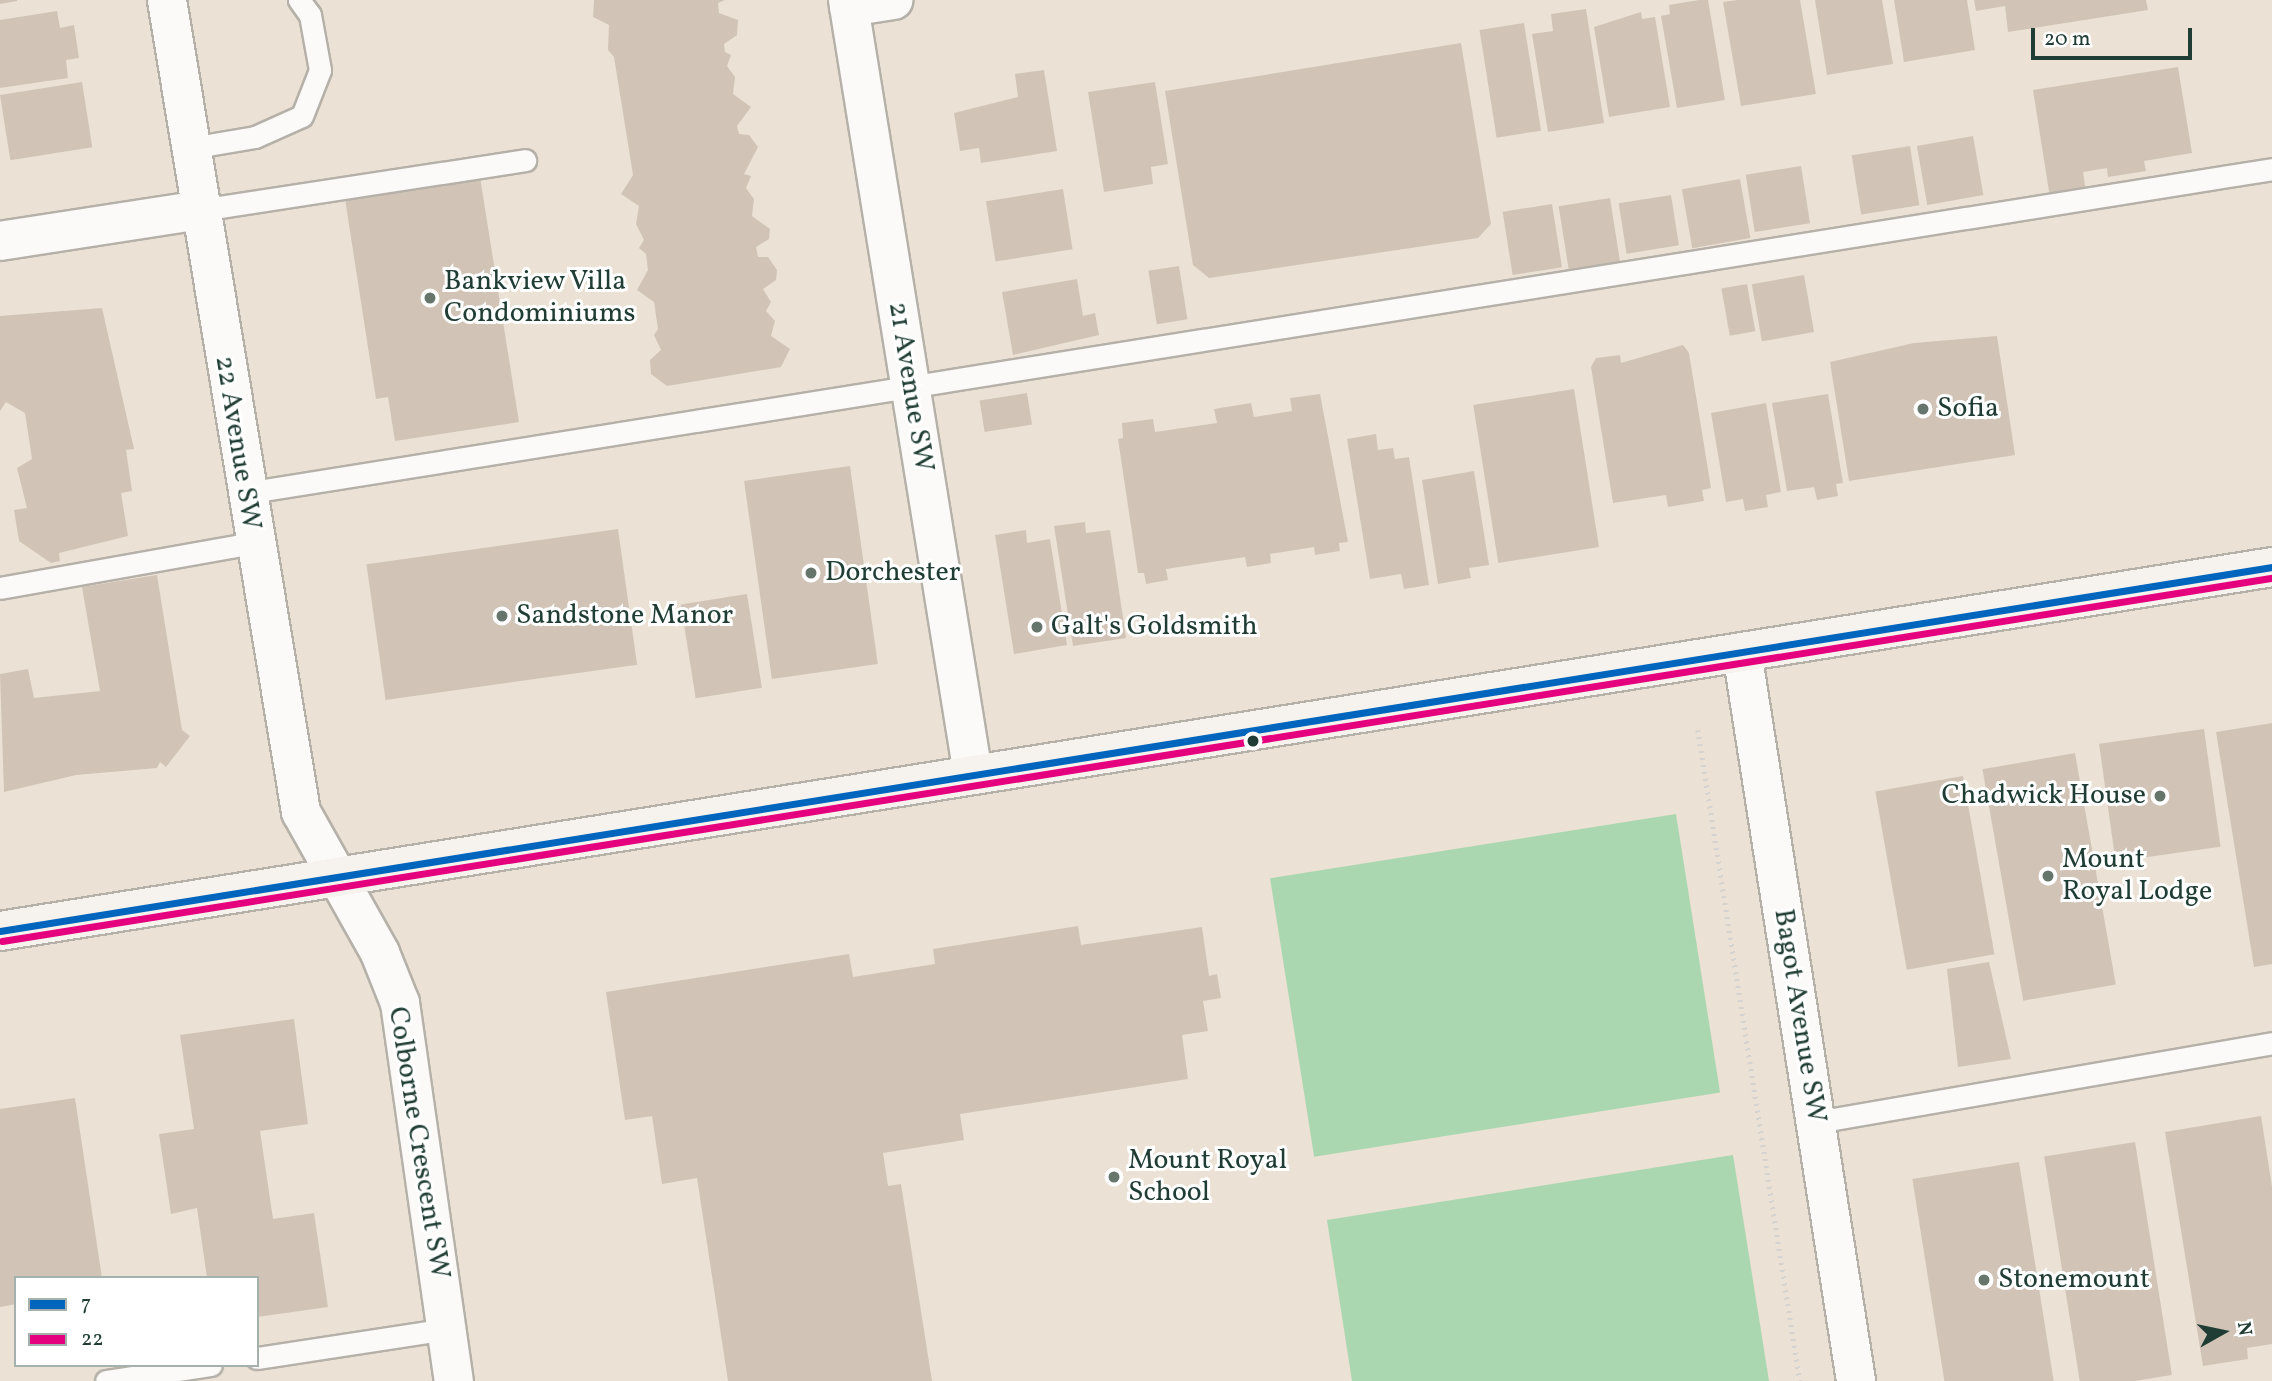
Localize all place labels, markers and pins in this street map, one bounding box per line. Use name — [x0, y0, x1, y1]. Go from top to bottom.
place label: Bankview Villa Condominiums — [444, 265, 635, 331]
marker: Bankview Villa Condominiums — [422, 290, 438, 306]
place label: Sofia — [1937, 392, 1999, 426]
marker: Sofia — [1915, 401, 1931, 417]
place label: Dorchester — [825, 556, 960, 590]
marker: Dorchester — [803, 565, 819, 581]
place label: Sandstone Manor — [516, 599, 733, 633]
marker: Sandstone Manor — [494, 608, 510, 624]
place label: Galt's Goldsmith — [1051, 610, 1258, 644]
marker: Galt's Goldsmith — [1029, 619, 1045, 635]
unlabelled marker — [1246, 734, 1260, 748]
place label: Chadwick House — [1941, 779, 2146, 813]
marker: Chadwick House — [2152, 788, 2168, 804]
place label: Mount Royal Lodge — [2062, 843, 2212, 909]
marker: Mount Royal Lodge — [2040, 868, 2056, 884]
place label: Mount Royal School — [1128, 1144, 1287, 1210]
marker: Mount Royal School — [1106, 1169, 1122, 1185]
place label: Stonemount — [1998, 1263, 2150, 1297]
marker: Stonemount — [1976, 1272, 1992, 1288]

